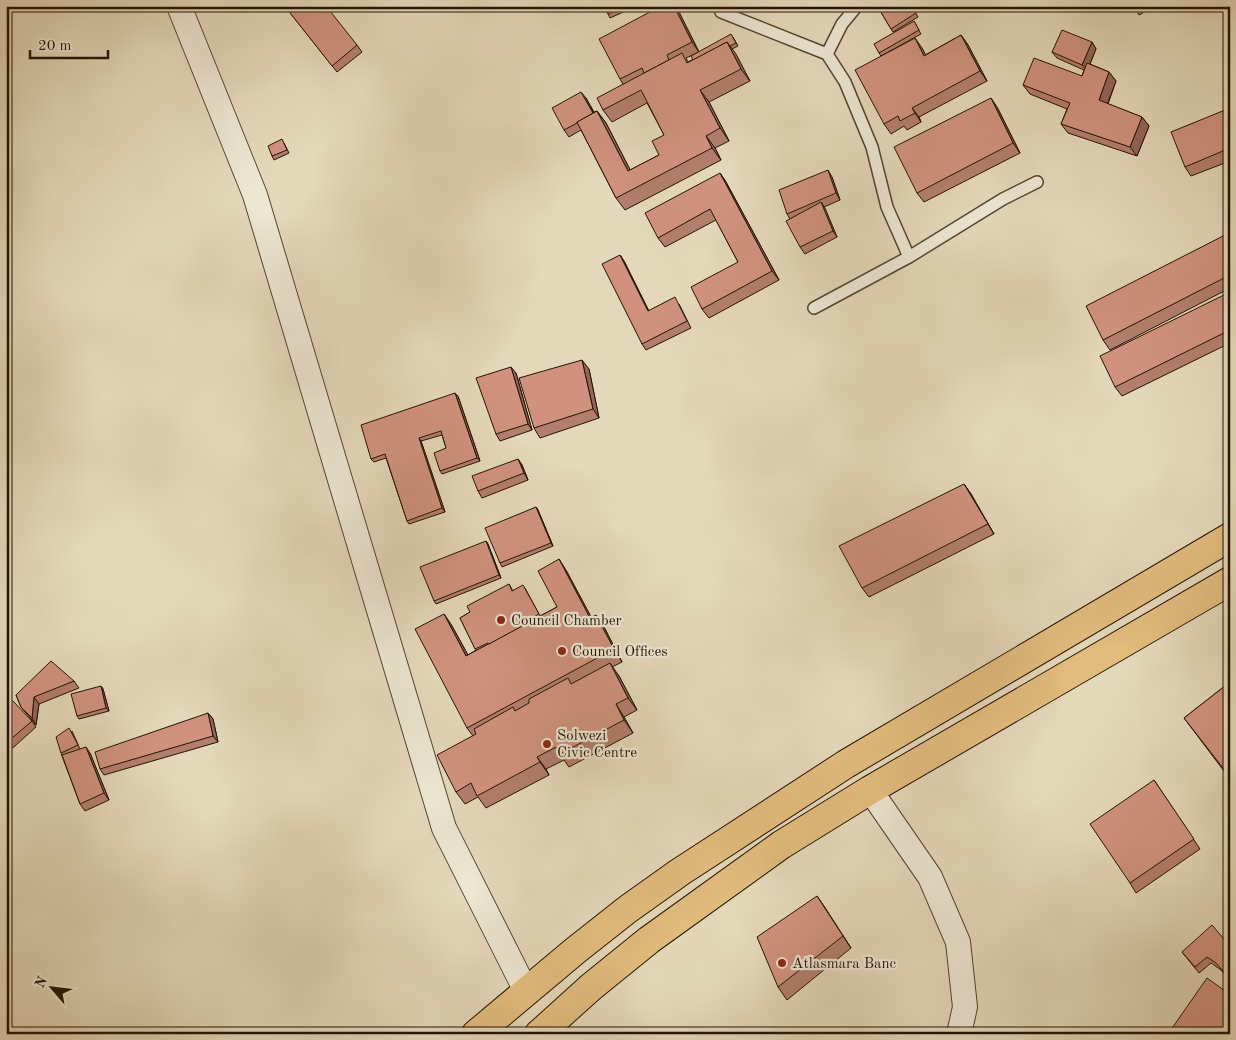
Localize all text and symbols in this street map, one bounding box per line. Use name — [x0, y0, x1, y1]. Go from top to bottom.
scale bar — [30, 28, 108, 60]
text: 20 m — [38, 39, 72, 54]
marker: Council Chamber — [495, 614, 507, 626]
place label: Council Chamber — [511, 614, 622, 629]
marker: Council Offices — [556, 645, 568, 657]
place label: Council Offices — [572, 645, 668, 660]
place label: Solwezi Civic Centre — [557, 729, 637, 761]
marker: Solwezi Civic Centre — [541, 738, 553, 750]
marker: Atlasmara Banc — [776, 957, 788, 969]
place label: Atlasmara Banc — [792, 957, 897, 972]
north arrow — [28, 962, 78, 1012]
text: N — [33, 974, 50, 990]

